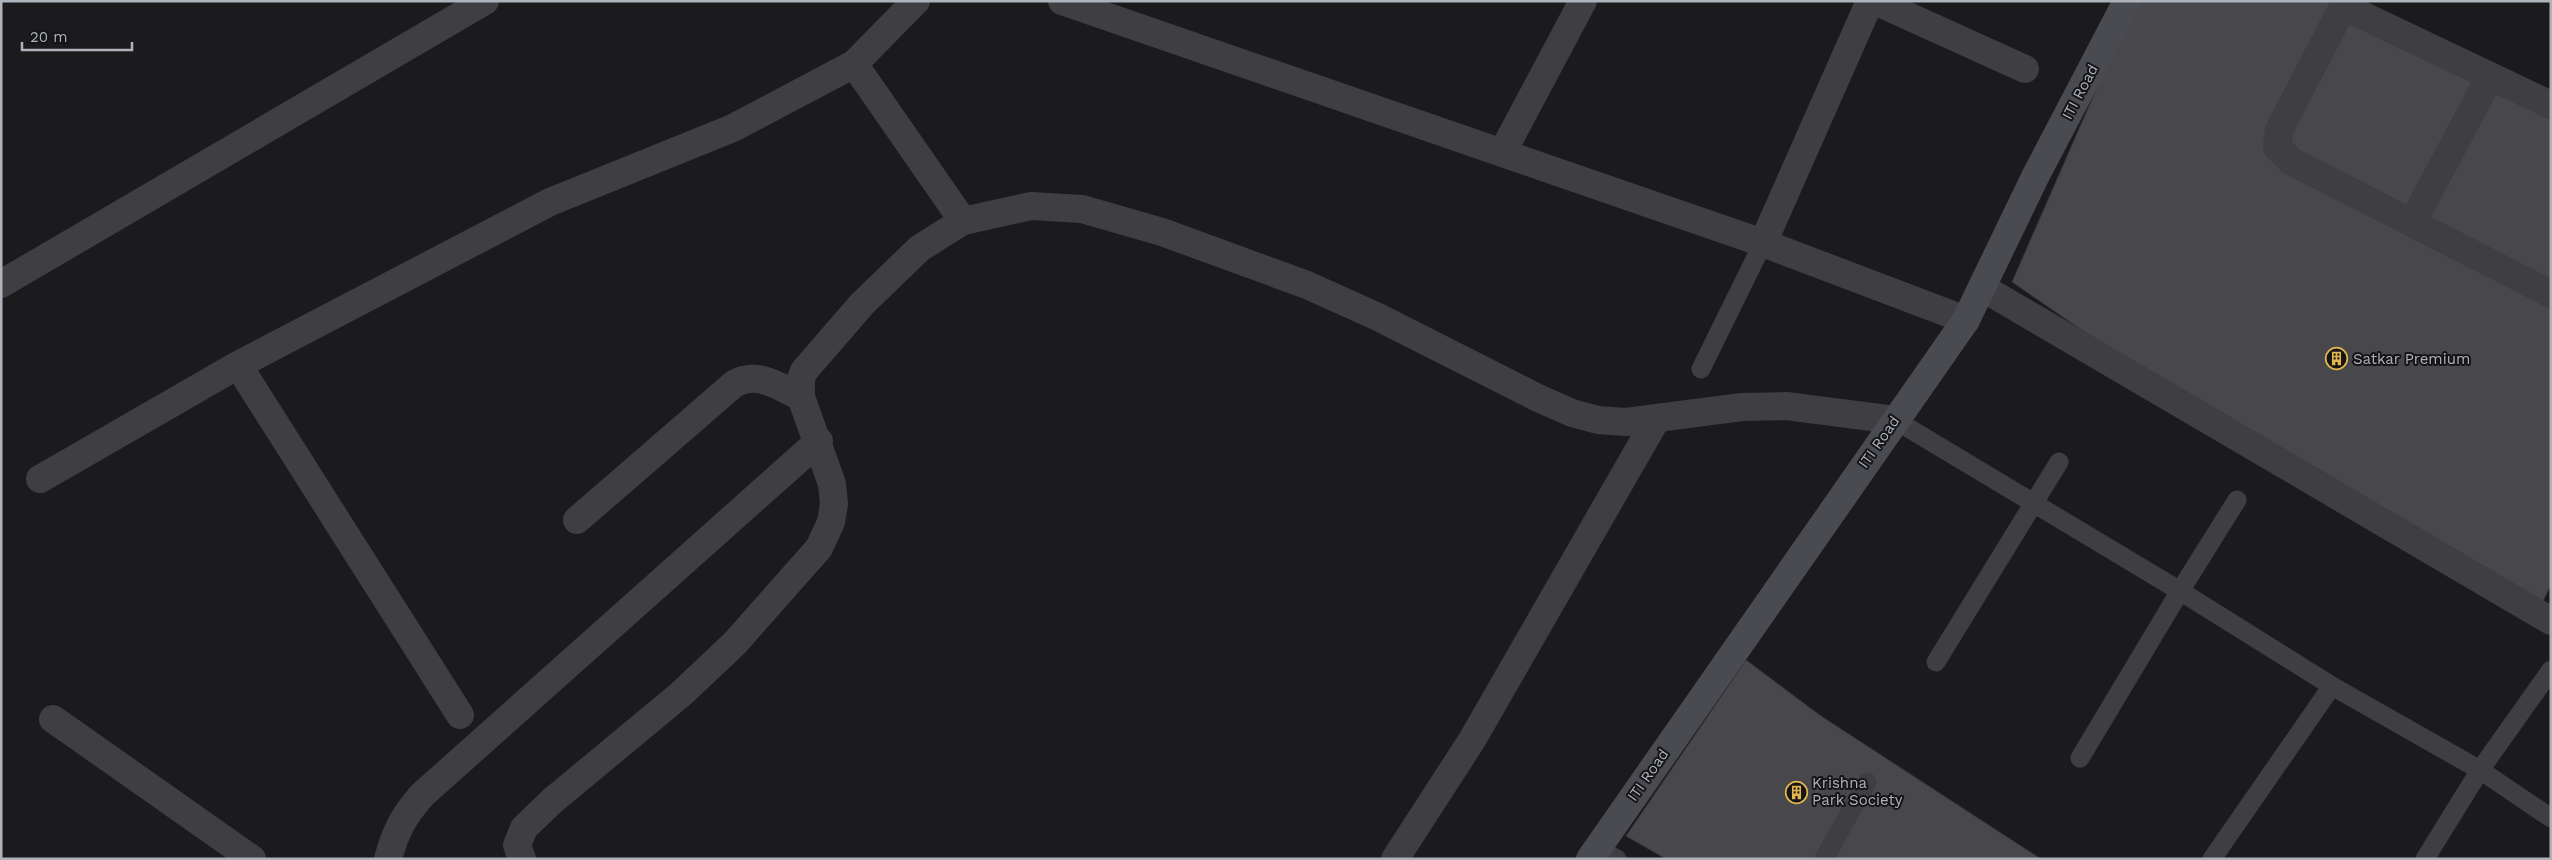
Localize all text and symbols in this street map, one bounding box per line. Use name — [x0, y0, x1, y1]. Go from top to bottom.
scale bar — [22, 20, 132, 52]
text: 20 m — [30, 28, 68, 46]
street label: ITI Road — [2058, 61, 2102, 123]
building icon: Satkar Premium — [2325, 347, 2349, 371]
place label: Satkar Premium — [2353, 350, 2470, 368]
street label: ITI Road — [1855, 412, 1903, 472]
street label: ITI Road — [1624, 745, 1672, 805]
place label: Krishna Park Society — [1812, 774, 1903, 809]
building icon: Krishna Park Society — [1784, 780, 1808, 804]

